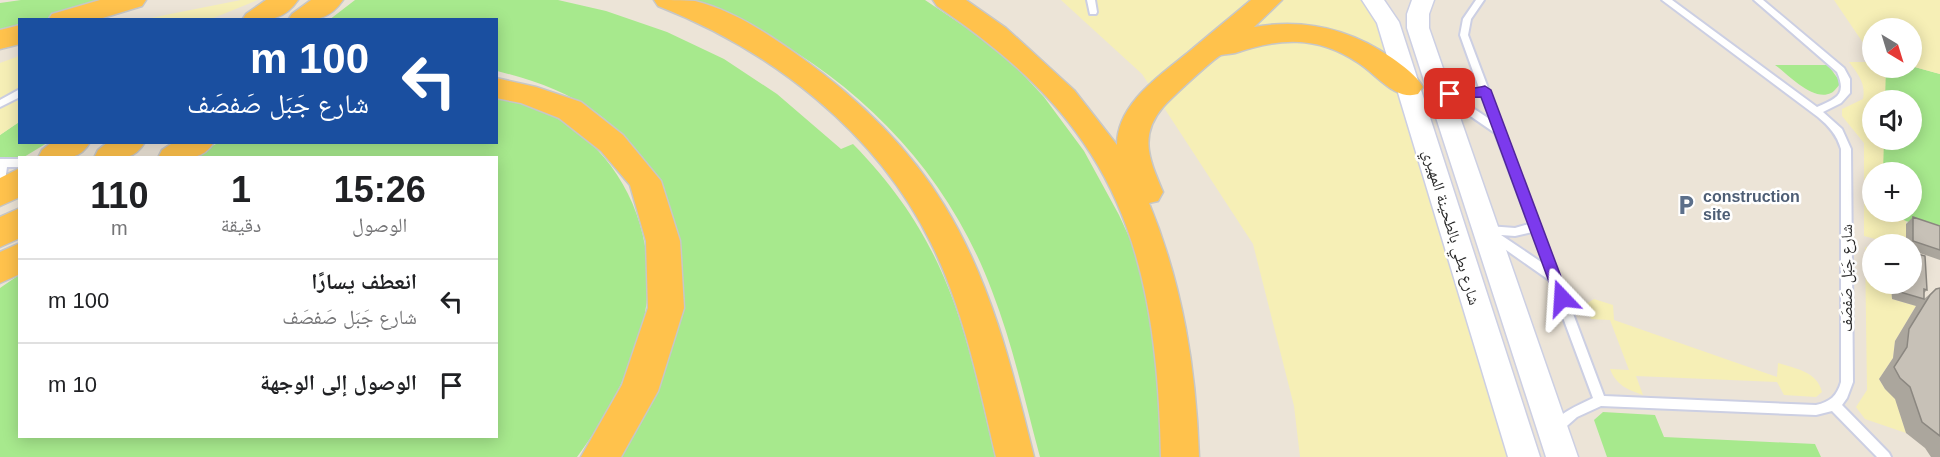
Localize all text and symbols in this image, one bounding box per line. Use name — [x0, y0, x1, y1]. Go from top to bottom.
north arrow — [1862, 18, 1922, 78]
map controls — [1862, 18, 1922, 294]
text: 100 m — [250, 35, 369, 82]
icon: left — [390, 42, 468, 120]
pin — [1424, 68, 1475, 119]
icon: arrive — [1433, 77, 1466, 110]
text: شارع جَبَل صَفصَف — [187, 89, 369, 119]
button: sound — [1862, 90, 1922, 150]
street label: شارع بطي بالطحينة المهيري — [1416, 147, 1483, 308]
button: + — [1862, 162, 1922, 222]
text: 1 — [231, 169, 251, 210]
text: 15:26 — [334, 169, 426, 210]
text: 110 — [90, 175, 148, 216]
place label: construction site — [1703, 188, 1800, 223]
parking icon: construction site — [1674, 193, 1698, 217]
text: دقيقة — [221, 214, 261, 236]
text: الوصول — [352, 214, 407, 236]
text: m — [111, 217, 128, 239]
street label: شارع جَبَل صَفصَف — [1838, 224, 1857, 332]
button: − — [1862, 234, 1922, 294]
position arrow — [1530, 266, 1594, 330]
text: انعطف يسارًا — [311, 269, 417, 294]
icon: left — [435, 285, 468, 318]
text: 100 m — [48, 288, 109, 313]
text: شارع جَبَل صَفصَف — [282, 306, 417, 328]
icon: arrive — [435, 369, 468, 402]
text: الوصول إلى الوجهة — [260, 370, 417, 395]
text: 10 m — [48, 372, 97, 397]

